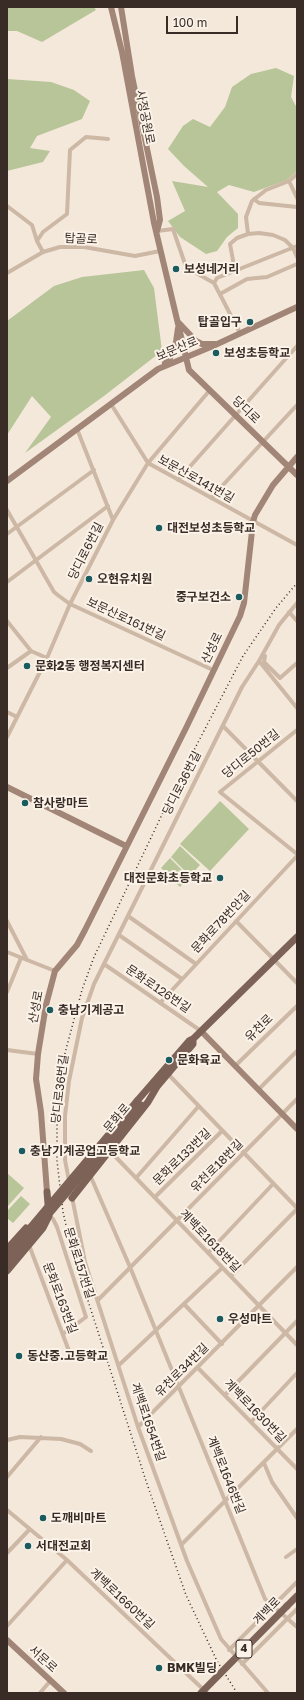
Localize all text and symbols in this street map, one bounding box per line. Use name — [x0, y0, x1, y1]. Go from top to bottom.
scale bar — [168, 8, 240, 34]
text: 100 m — [173, 15, 207, 30]
street label: 사정공원로 — [133, 89, 157, 145]
street label: 탑골로 — [64, 231, 98, 247]
place label: 보성네거리 — [184, 262, 239, 276]
marker: 보성네거리 — [171, 264, 181, 274]
place label: 탑골입구 — [198, 315, 242, 329]
marker: 탑골입구 — [245, 317, 255, 327]
street label: 보문산로 — [154, 334, 200, 364]
place label: 보성초등학교 — [224, 346, 290, 360]
marker: 보성초등학교 — [211, 348, 221, 358]
street label: 당디로 — [229, 393, 263, 427]
street label: 보문산로141번길 — [155, 452, 237, 506]
street label: 당디로6번길 — [65, 520, 107, 582]
place label: 대전보성초등학교 — [167, 521, 255, 535]
marker: 대전보성초등학교 — [154, 523, 164, 533]
place label: 오현유치원 — [97, 572, 152, 586]
marker: 오현유치원 — [84, 574, 94, 584]
place label: 중구보건소 — [176, 590, 231, 604]
marker: 중구보건소 — [234, 592, 244, 602]
street label: 보문산로161번길 — [84, 594, 168, 644]
street label: 산성로 — [198, 630, 226, 666]
place label: 문화2동 행정복지센터 — [35, 659, 145, 673]
marker: 문화2동 행정복지센터 — [22, 661, 32, 671]
street label: 당디로50번길 — [219, 727, 283, 781]
street label: 당디로36번길 — [160, 749, 204, 817]
place label: 참사랑마트 — [33, 796, 88, 810]
marker: 참사랑마트 — [20, 798, 30, 808]
place label: 대전문화초등학교 — [124, 871, 212, 885]
marker: 대전문화초등학교 — [215, 873, 225, 883]
street label: 문화로78번안길 — [188, 888, 254, 956]
street label: 문화로126번길 — [123, 962, 193, 1016]
street label: 산성로 — [26, 989, 46, 1025]
place label: 충남기계공고 — [58, 1003, 124, 1017]
marker: 충남기계공고 — [45, 1005, 55, 1015]
street label: 유천로 — [242, 1011, 276, 1045]
place label: 문화육교 — [177, 1053, 221, 1067]
street label: 당디로36번길 — [49, 1054, 71, 1124]
marker: 문화육교 — [164, 1055, 174, 1065]
street label: 문화로 — [101, 1101, 133, 1135]
street label: 문화로133번길 — [150, 1126, 214, 1188]
street label: 유천로18번길 — [188, 1137, 246, 1195]
place label: 충남기계공업고등학교 — [30, 1144, 140, 1158]
marker: 충남기계공업고등학교 — [17, 1146, 27, 1156]
street label: 계백로1618번길 — [177, 1207, 243, 1275]
street label: 문화로157번길 — [61, 1225, 97, 1301]
street label: 문화로163번길 — [40, 1260, 80, 1336]
place label: 우성마트 — [228, 1312, 272, 1326]
marker: 우성마트 — [215, 1314, 225, 1324]
street label: 유천로34번길 — [152, 1340, 212, 1400]
place label: 동산중.고등학교 — [27, 1349, 108, 1363]
marker: 동산중.고등학교 — [14, 1351, 24, 1361]
street label: 계백로1630번길 — [221, 1376, 289, 1446]
street label: 계백로1654번길 — [128, 1381, 168, 1463]
street label: 계백로1646번길 — [204, 1434, 248, 1516]
place label: 도깨비마트 — [51, 1511, 106, 1525]
marker: 도깨비마트 — [38, 1513, 48, 1523]
place label: 서대전교회 — [36, 1539, 91, 1553]
marker: 서대전교회 — [23, 1541, 33, 1551]
street label: 계백로1660번길 — [87, 1565, 157, 1633]
street label: 계백로 — [250, 1594, 284, 1628]
road number: 4 — [236, 1640, 252, 1658]
street label: 서문로 — [26, 1643, 60, 1675]
place label: BMK빌딩 — [167, 1661, 217, 1675]
marker: BMK빌딩 — [154, 1663, 164, 1673]

